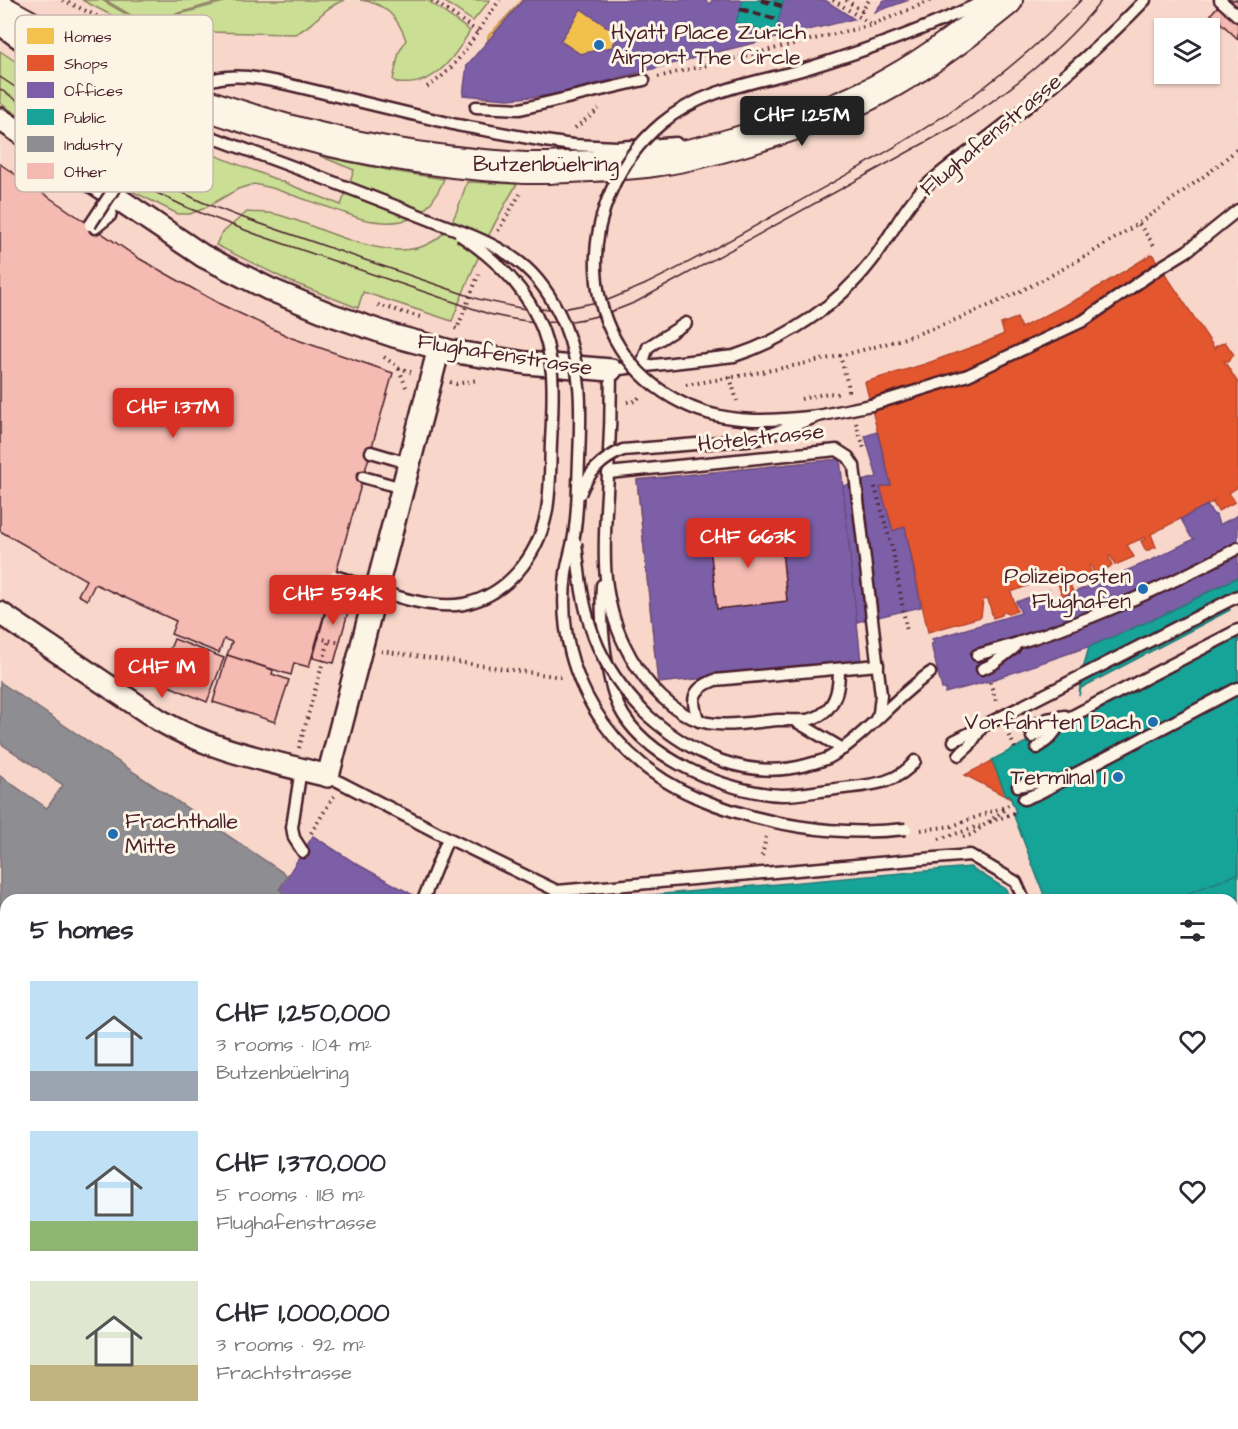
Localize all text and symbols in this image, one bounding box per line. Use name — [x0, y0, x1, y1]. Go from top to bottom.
legend — [15, 15, 213, 192]
place label: Hyatt Place Zurich Airport The Circle — [611, 17, 806, 73]
map controls — [1154, 18, 1220, 84]
button: layers — [1154, 18, 1220, 84]
text: Homes — [64, 26, 112, 48]
marker: Hyatt Place Zurich Airport The Circle — [592, 38, 606, 52]
text: Shops — [64, 53, 108, 75]
street label: Flughafenstrasse — [913, 66, 1069, 204]
text: Offices — [64, 80, 123, 102]
pin: CHF 1.25M — [733, 96, 871, 147]
text: CHF 1.25M — [754, 101, 850, 129]
text: Public — [64, 107, 106, 129]
text: Industry — [64, 134, 123, 157]
street label: Butzenbüelring — [473, 149, 619, 181]
text: Other — [64, 161, 107, 183]
street label: Flughafenstrasse — [415, 326, 595, 385]
pin: CHF 1.37M — [104, 388, 242, 439]
text: CHF 1.37M — [127, 393, 219, 421]
street label: Hotelstrasse — [696, 416, 826, 460]
pin: CHF 663K — [686, 518, 810, 569]
text: CHF 663K — [700, 523, 796, 551]
place label: Polizeiposten Flughafen — [1004, 561, 1131, 618]
pin: CHF 594K — [271, 575, 395, 626]
text: CHF 594K — [283, 580, 383, 608]
marker: Polizeiposten Flughafen — [1136, 582, 1150, 596]
pin: CHF 1M — [113, 648, 211, 699]
text: CHF 1M — [128, 653, 196, 681]
place label: Vorfahrten Dach — [965, 707, 1141, 738]
marker: Vorfahrten Dach — [1146, 715, 1160, 729]
place label: Terminal 1 — [1011, 762, 1106, 793]
marker: Terminal 1 — [1111, 770, 1125, 784]
place label: Frachthalle Mitte — [125, 806, 238, 862]
marker: Frachthalle Mitte — [106, 827, 120, 841]
text: 5 homes — [30, 912, 134, 948]
icon: filters — [1176, 914, 1209, 947]
text: CHF 1,250,000 — [216, 995, 390, 1031]
icon: home — [78, 1005, 150, 1077]
icon: heart — [1176, 1025, 1209, 1058]
text: 3 rooms · 104 m² — [216, 1031, 372, 1059]
text: Butzenbüelring — [216, 1059, 349, 1087]
text: CHF 1,370,000 — [216, 1145, 386, 1181]
icon: home — [78, 1155, 150, 1227]
icon: heart — [1176, 1175, 1209, 1208]
text: 5 rooms · 118 m² — [216, 1181, 365, 1209]
text: Flughafenstrasse — [216, 1209, 376, 1237]
text: CHF 1,000,000 — [216, 1295, 390, 1331]
icon: home — [78, 1305, 150, 1377]
icon: heart — [1176, 1325, 1209, 1358]
text: 3 rooms · 92 m² — [216, 1331, 366, 1359]
text: Frachtstrasse — [216, 1359, 352, 1387]

